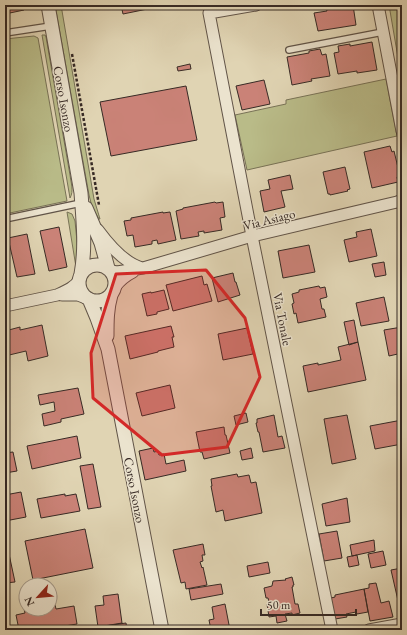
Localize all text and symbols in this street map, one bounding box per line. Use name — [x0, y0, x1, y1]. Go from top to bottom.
street label: Corso Isonzo — [49, 65, 78, 133]
street label: Via Asiago — [241, 205, 297, 234]
street label: Via Tonale — [269, 291, 296, 347]
street label: Corso Isonzo — [120, 456, 149, 524]
north arrow — [18, 577, 58, 617]
scale bar — [261, 591, 356, 617]
text: N — [21, 594, 37, 609]
text: 50 m — [267, 597, 291, 613]

